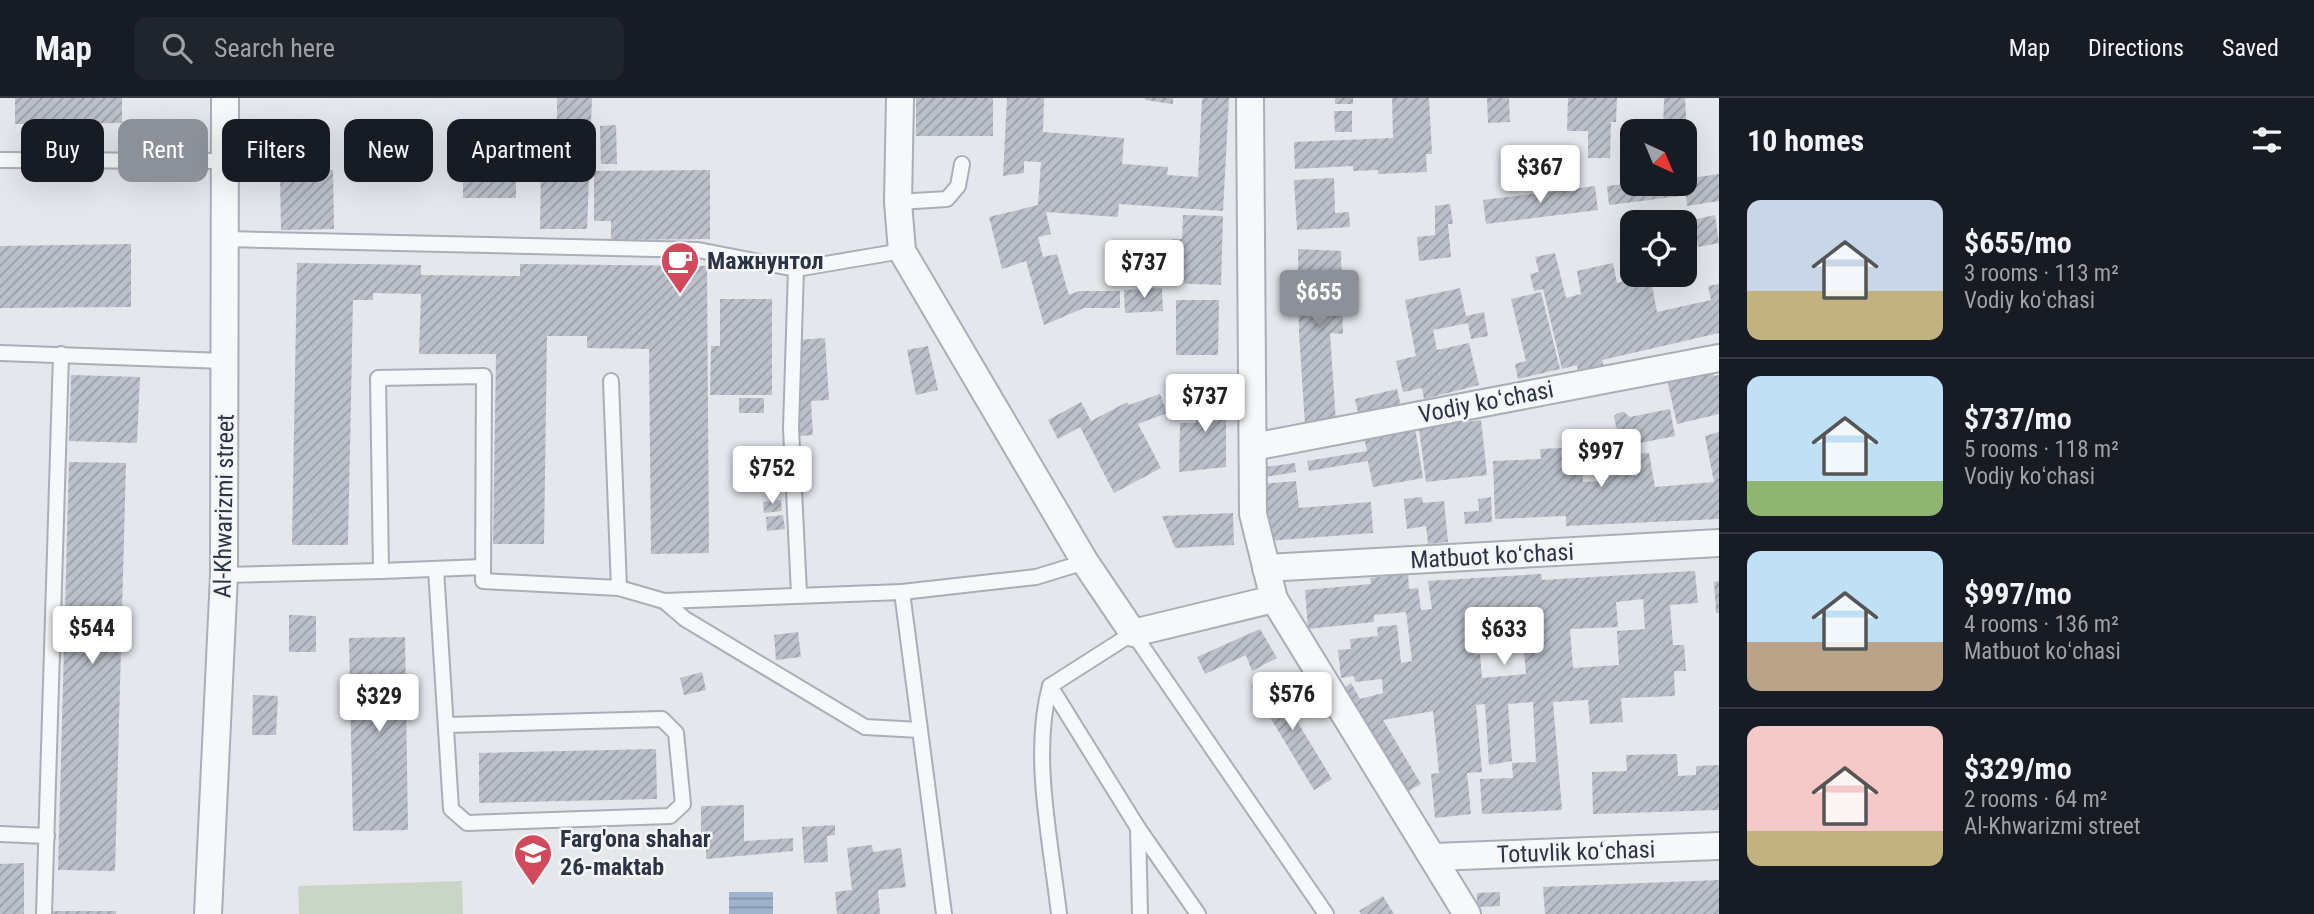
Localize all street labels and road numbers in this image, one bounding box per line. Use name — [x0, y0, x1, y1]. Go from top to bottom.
street label: Vodiy koʻchasi — [1416, 375, 1556, 429]
street label: Al-Khwarizmi street — [208, 414, 240, 598]
street label: Matbuot koʻchasi — [1410, 538, 1574, 574]
street label: Totuvlik koʻchasi — [1496, 835, 1656, 869]

